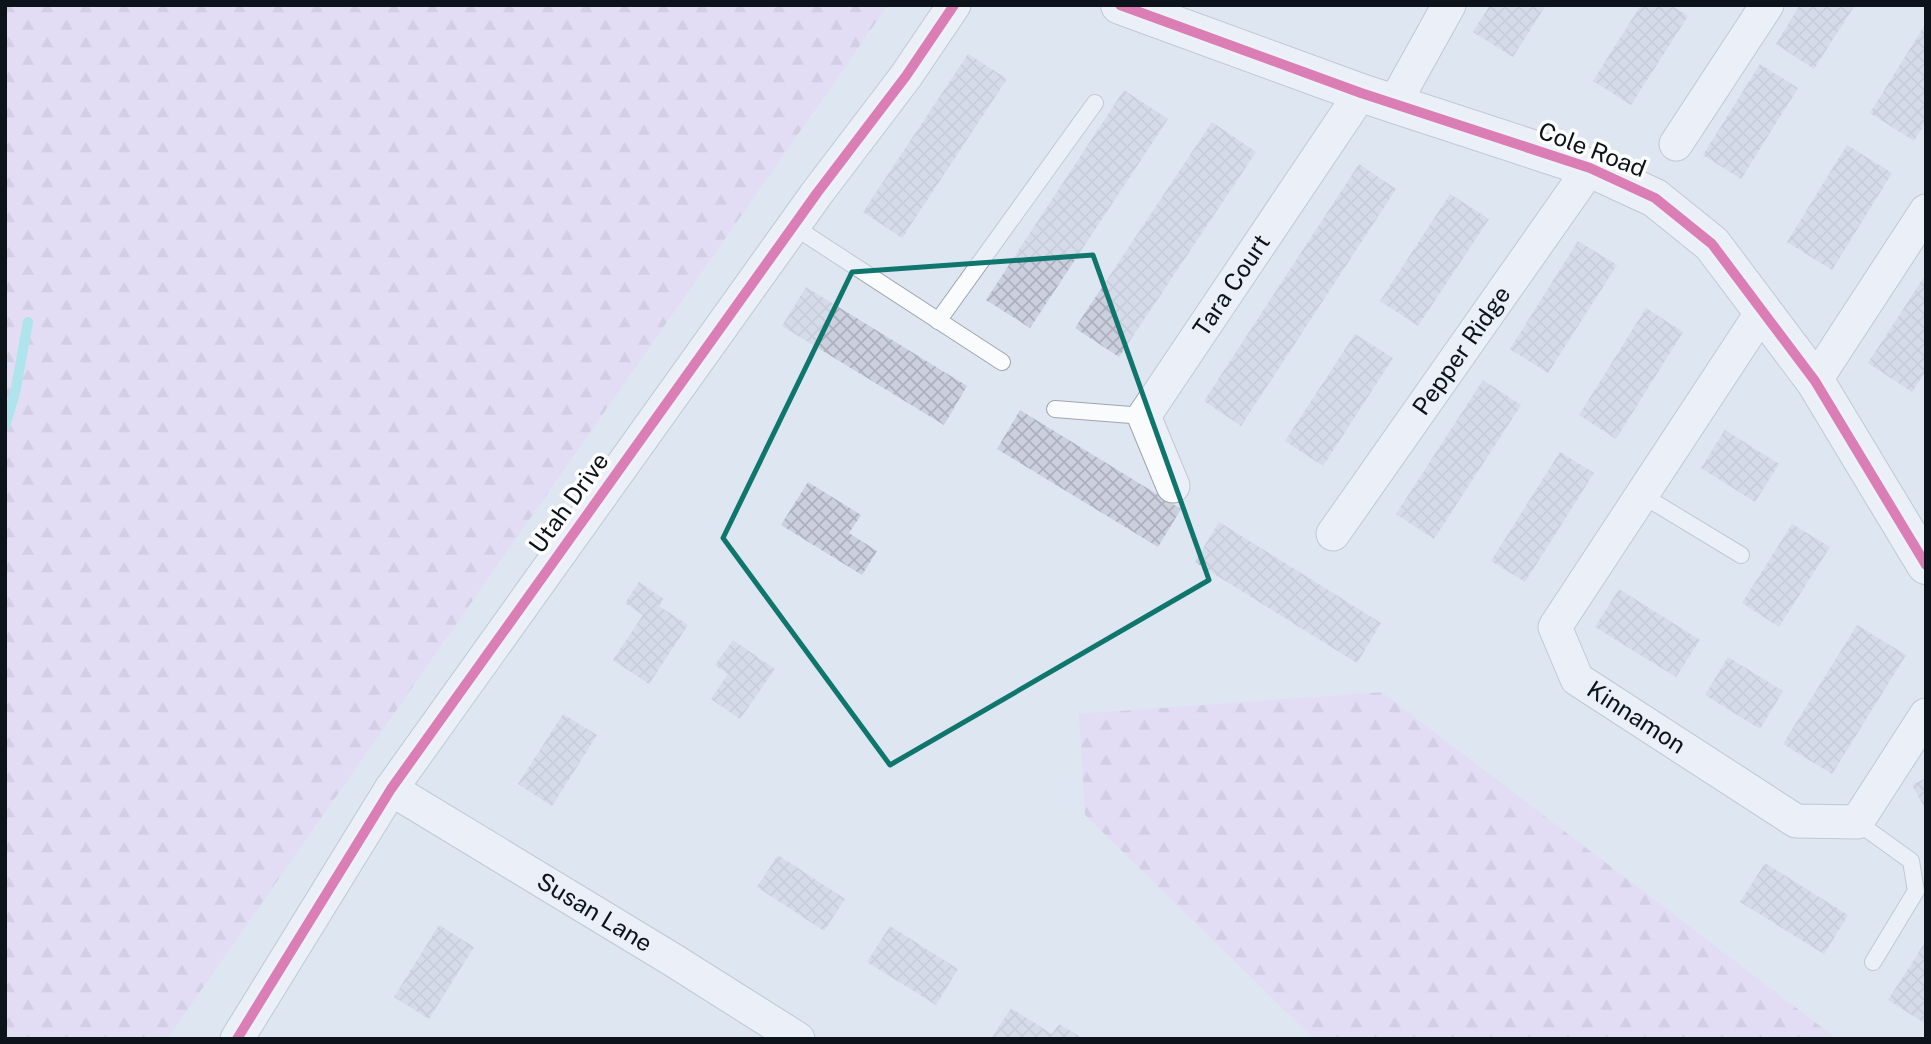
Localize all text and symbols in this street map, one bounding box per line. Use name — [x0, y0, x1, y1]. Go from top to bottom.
street label: Cole Road — [1535, 116, 1650, 182]
street label: Tara Court — [1187, 229, 1275, 341]
street label: Pepper Ridge — [1406, 280, 1516, 420]
street label: Utah Drive — [523, 447, 614, 558]
street label: Kinnamon — [1582, 674, 1691, 759]
street label: Susan Lane — [532, 866, 658, 957]

